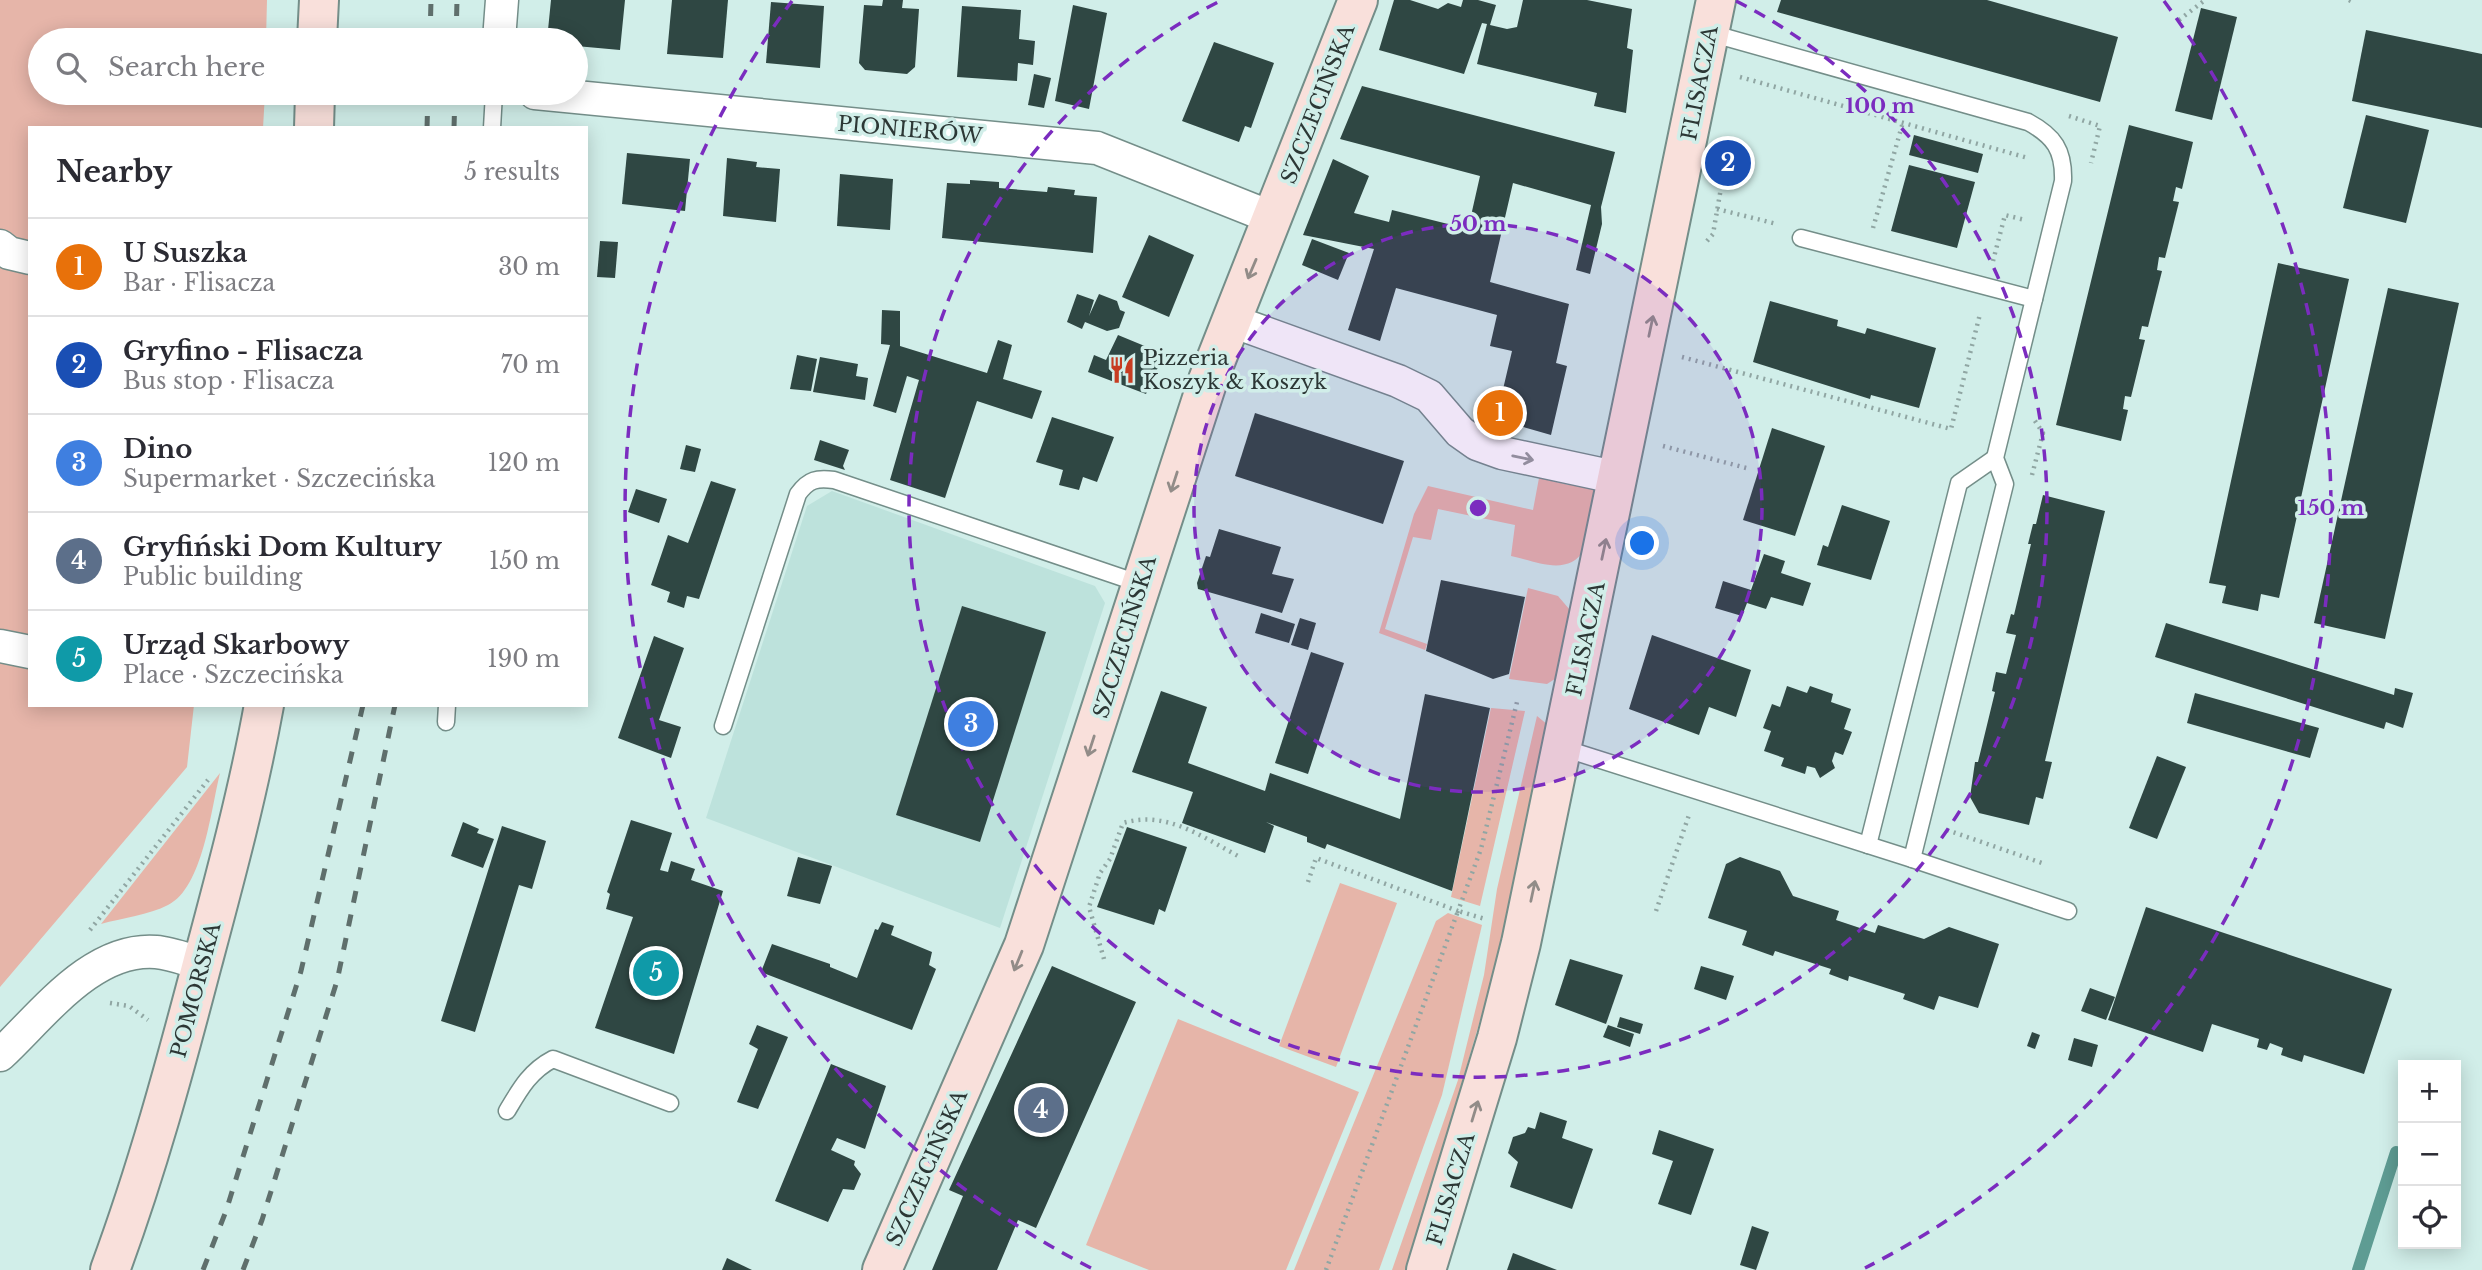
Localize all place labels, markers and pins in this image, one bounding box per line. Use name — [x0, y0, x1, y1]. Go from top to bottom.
pin: 2 — [1705, 137, 1751, 189]
place label: Pizzeria Koszyk & Koszyk — [1143, 345, 1327, 395]
restaurant icon: Pizzeria Koszyk & Koszyk — [1107, 355, 1137, 385]
pin: 1 — [1477, 387, 1523, 439]
centre of rings — [1466, 496, 1490, 520]
pin: 3 — [948, 698, 994, 750]
pin: 5 — [633, 947, 679, 999]
pin: 4 — [1018, 1084, 1064, 1136]

